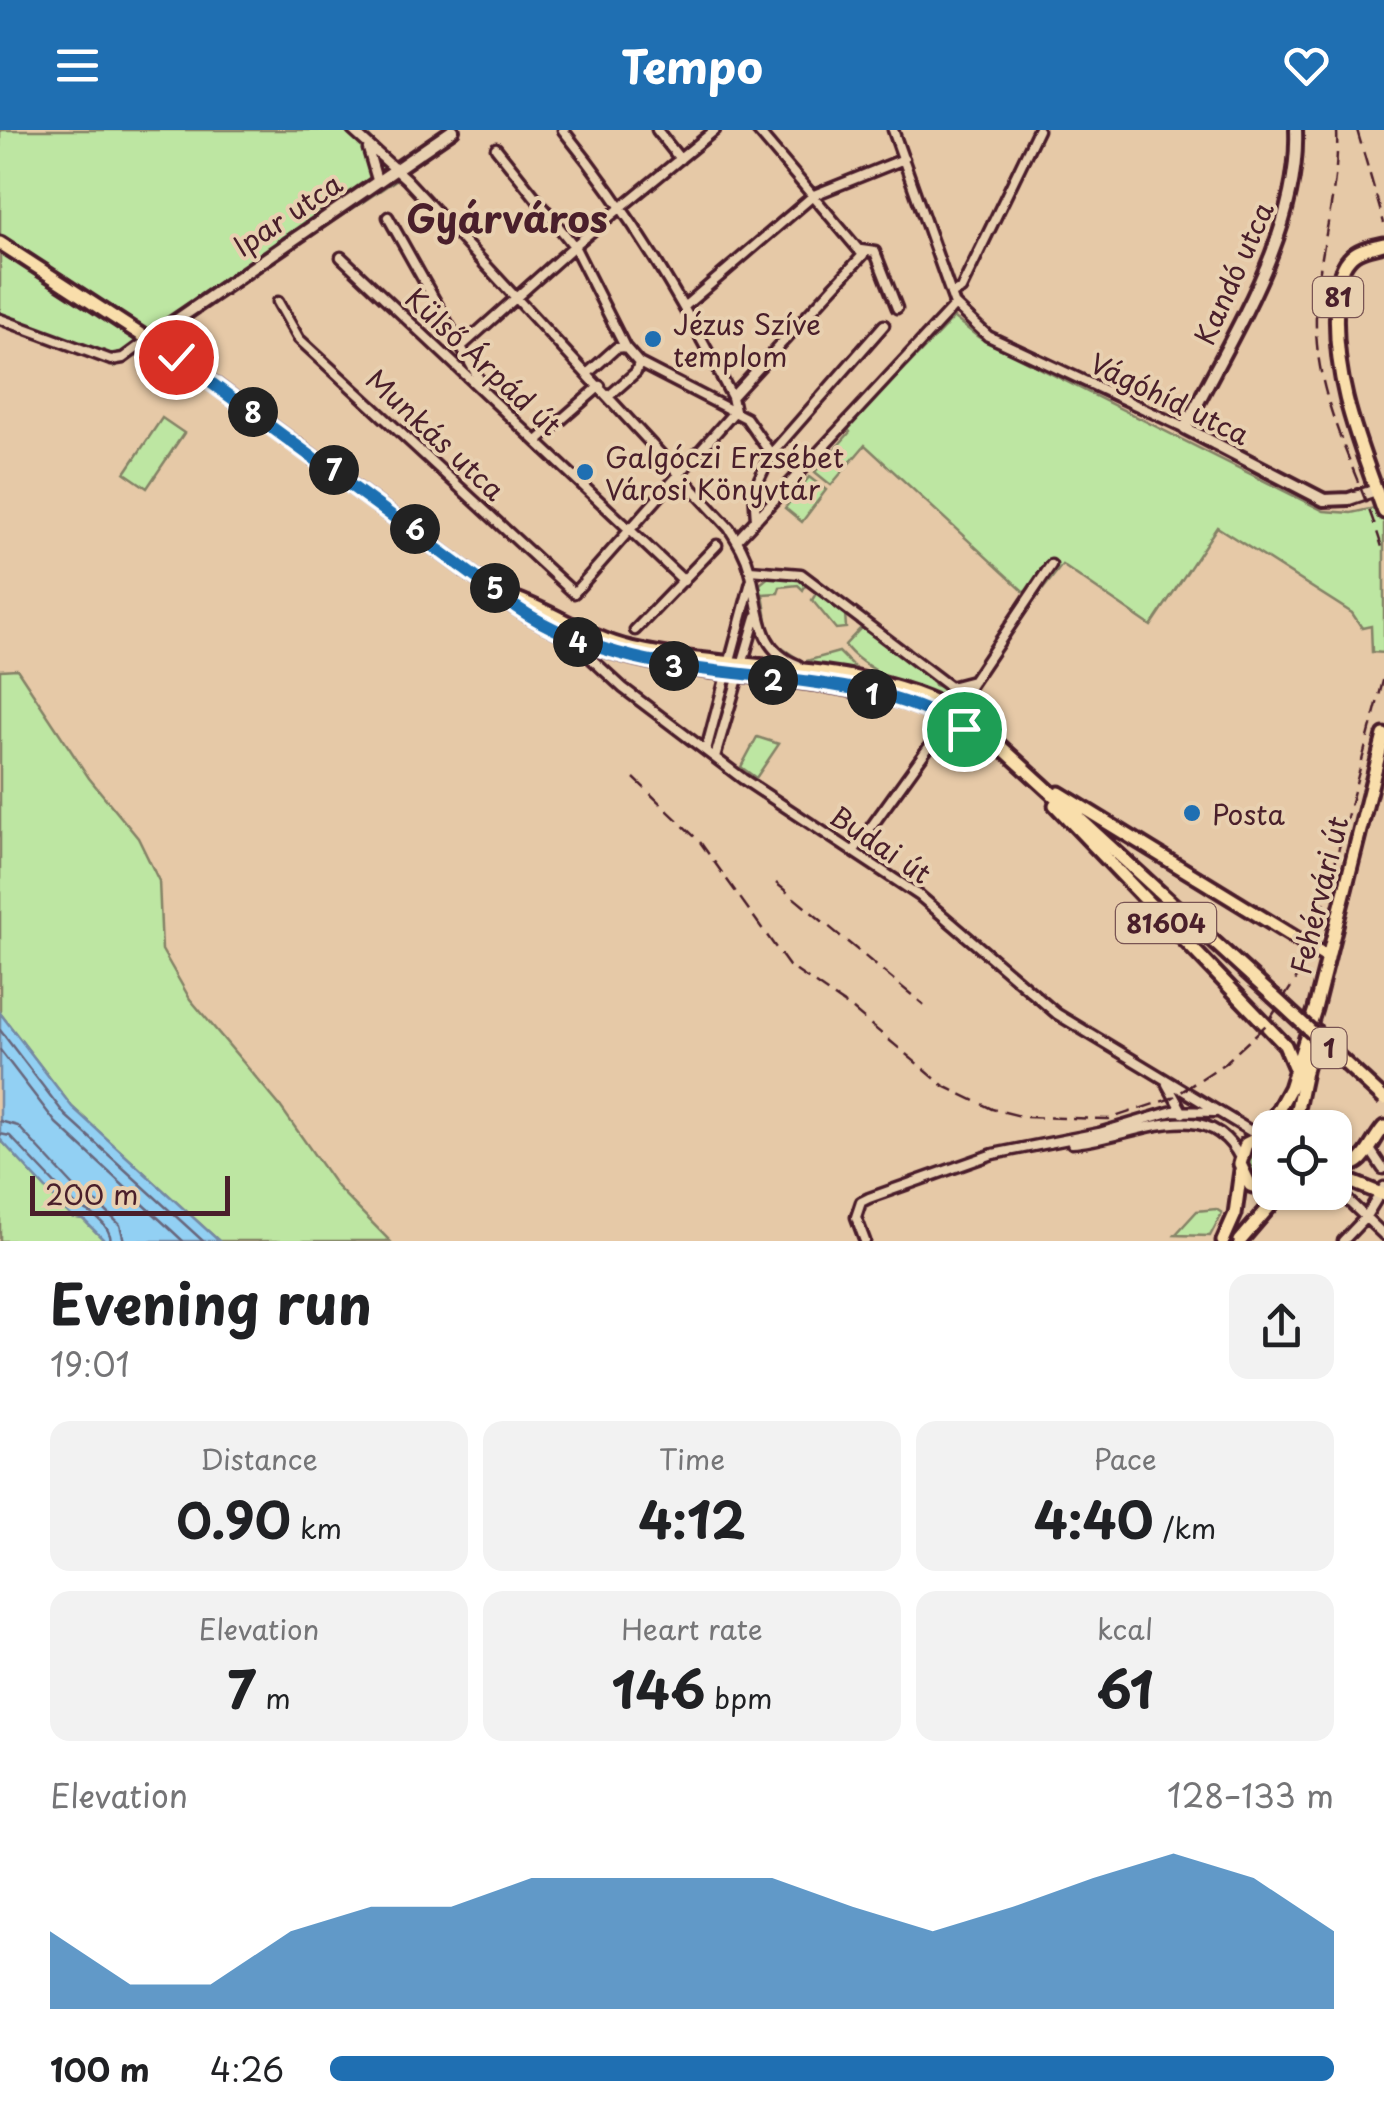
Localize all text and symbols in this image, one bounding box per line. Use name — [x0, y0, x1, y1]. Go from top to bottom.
text: Tempo — [621, 31, 763, 99]
icon: menu — [50, 38, 105, 93]
icon: heart — [1279, 38, 1334, 93]
street label: Ipar utca — [224, 161, 351, 266]
district label: Gyárváros — [406, 189, 608, 246]
street label: Kandó utca — [1182, 194, 1284, 352]
street label: Külső Árpád út — [396, 277, 572, 445]
road number: 81 — [1313, 277, 1363, 317]
place label: Jézus Szíve templom — [673, 302, 821, 377]
pin — [134, 315, 219, 400]
marker: Jézus Szíve templom — [642, 328, 664, 350]
icon: check — [149, 330, 204, 385]
street label: Vágóhíd utca — [1083, 341, 1258, 455]
street label: Munkás utca — [357, 358, 516, 510]
pin: 8 — [228, 387, 278, 437]
text: 8 — [244, 390, 262, 433]
place label: Galgóczi Erzsébet Városi Könyvtár — [605, 435, 844, 510]
pin: 7 — [309, 445, 359, 495]
text: 7 — [326, 448, 342, 491]
marker: Galgóczi Erzsébet Városi Könyvtár — [574, 461, 596, 483]
pin: 6 — [390, 504, 440, 554]
text: 6 — [405, 507, 425, 550]
pin: 5 — [470, 563, 520, 613]
text: 5 — [486, 566, 504, 609]
pin: 4 — [553, 617, 603, 667]
text: 4 — [568, 620, 588, 663]
pin: 3 — [649, 641, 699, 691]
text: 3 — [665, 644, 683, 687]
pin: 2 — [748, 655, 798, 705]
text: 2 — [763, 658, 783, 701]
pin: 1 — [847, 669, 897, 719]
text: 1 — [865, 672, 879, 715]
pin — [922, 687, 1007, 772]
icon: arrive — [937, 702, 992, 757]
place label: Posta — [1212, 792, 1285, 835]
street label: Budai út — [822, 794, 940, 894]
marker: Posta — [1181, 802, 1203, 824]
street label: Fehérvári út — [1278, 811, 1358, 979]
road number: 81604 — [1116, 903, 1216, 943]
road number: 1 — [1312, 1028, 1346, 1068]
map controls — [1252, 1110, 1352, 1210]
button: locate — [1252, 1110, 1352, 1210]
scale bar — [30, 1171, 230, 1216]
text: 200 m — [45, 1172, 138, 1215]
text: Evening run — [50, 1261, 372, 1344]
button: share — [1229, 1274, 1334, 1379]
text: 19:01 — [50, 1340, 130, 1388]
text: Distance — [200, 1437, 318, 1480]
text: Time — [659, 1437, 725, 1480]
text: Pace — [1093, 1437, 1157, 1480]
text: 0.90 — [176, 1480, 291, 1556]
text: 4:12 — [638, 1480, 746, 1556]
text: 4:40 — [1034, 1480, 1154, 1556]
text: km — [291, 1506, 342, 1549]
text: /km — [1154, 1506, 1216, 1549]
text: Elevation — [199, 1607, 319, 1650]
text: Heart rate — [621, 1607, 763, 1650]
text: kcal — [1097, 1607, 1153, 1650]
text: 7 — [227, 1650, 256, 1726]
text: 146 — [612, 1650, 705, 1726]
text: 61 — [1097, 1650, 1154, 1726]
text: m — [256, 1676, 291, 1719]
text: bpm — [705, 1676, 773, 1719]
text: Elevation — [50, 1771, 188, 1819]
text: 128–133 m — [1167, 1771, 1334, 1819]
text: 100 m — [50, 2045, 150, 2093]
text: 4:26 — [210, 2045, 284, 2093]

